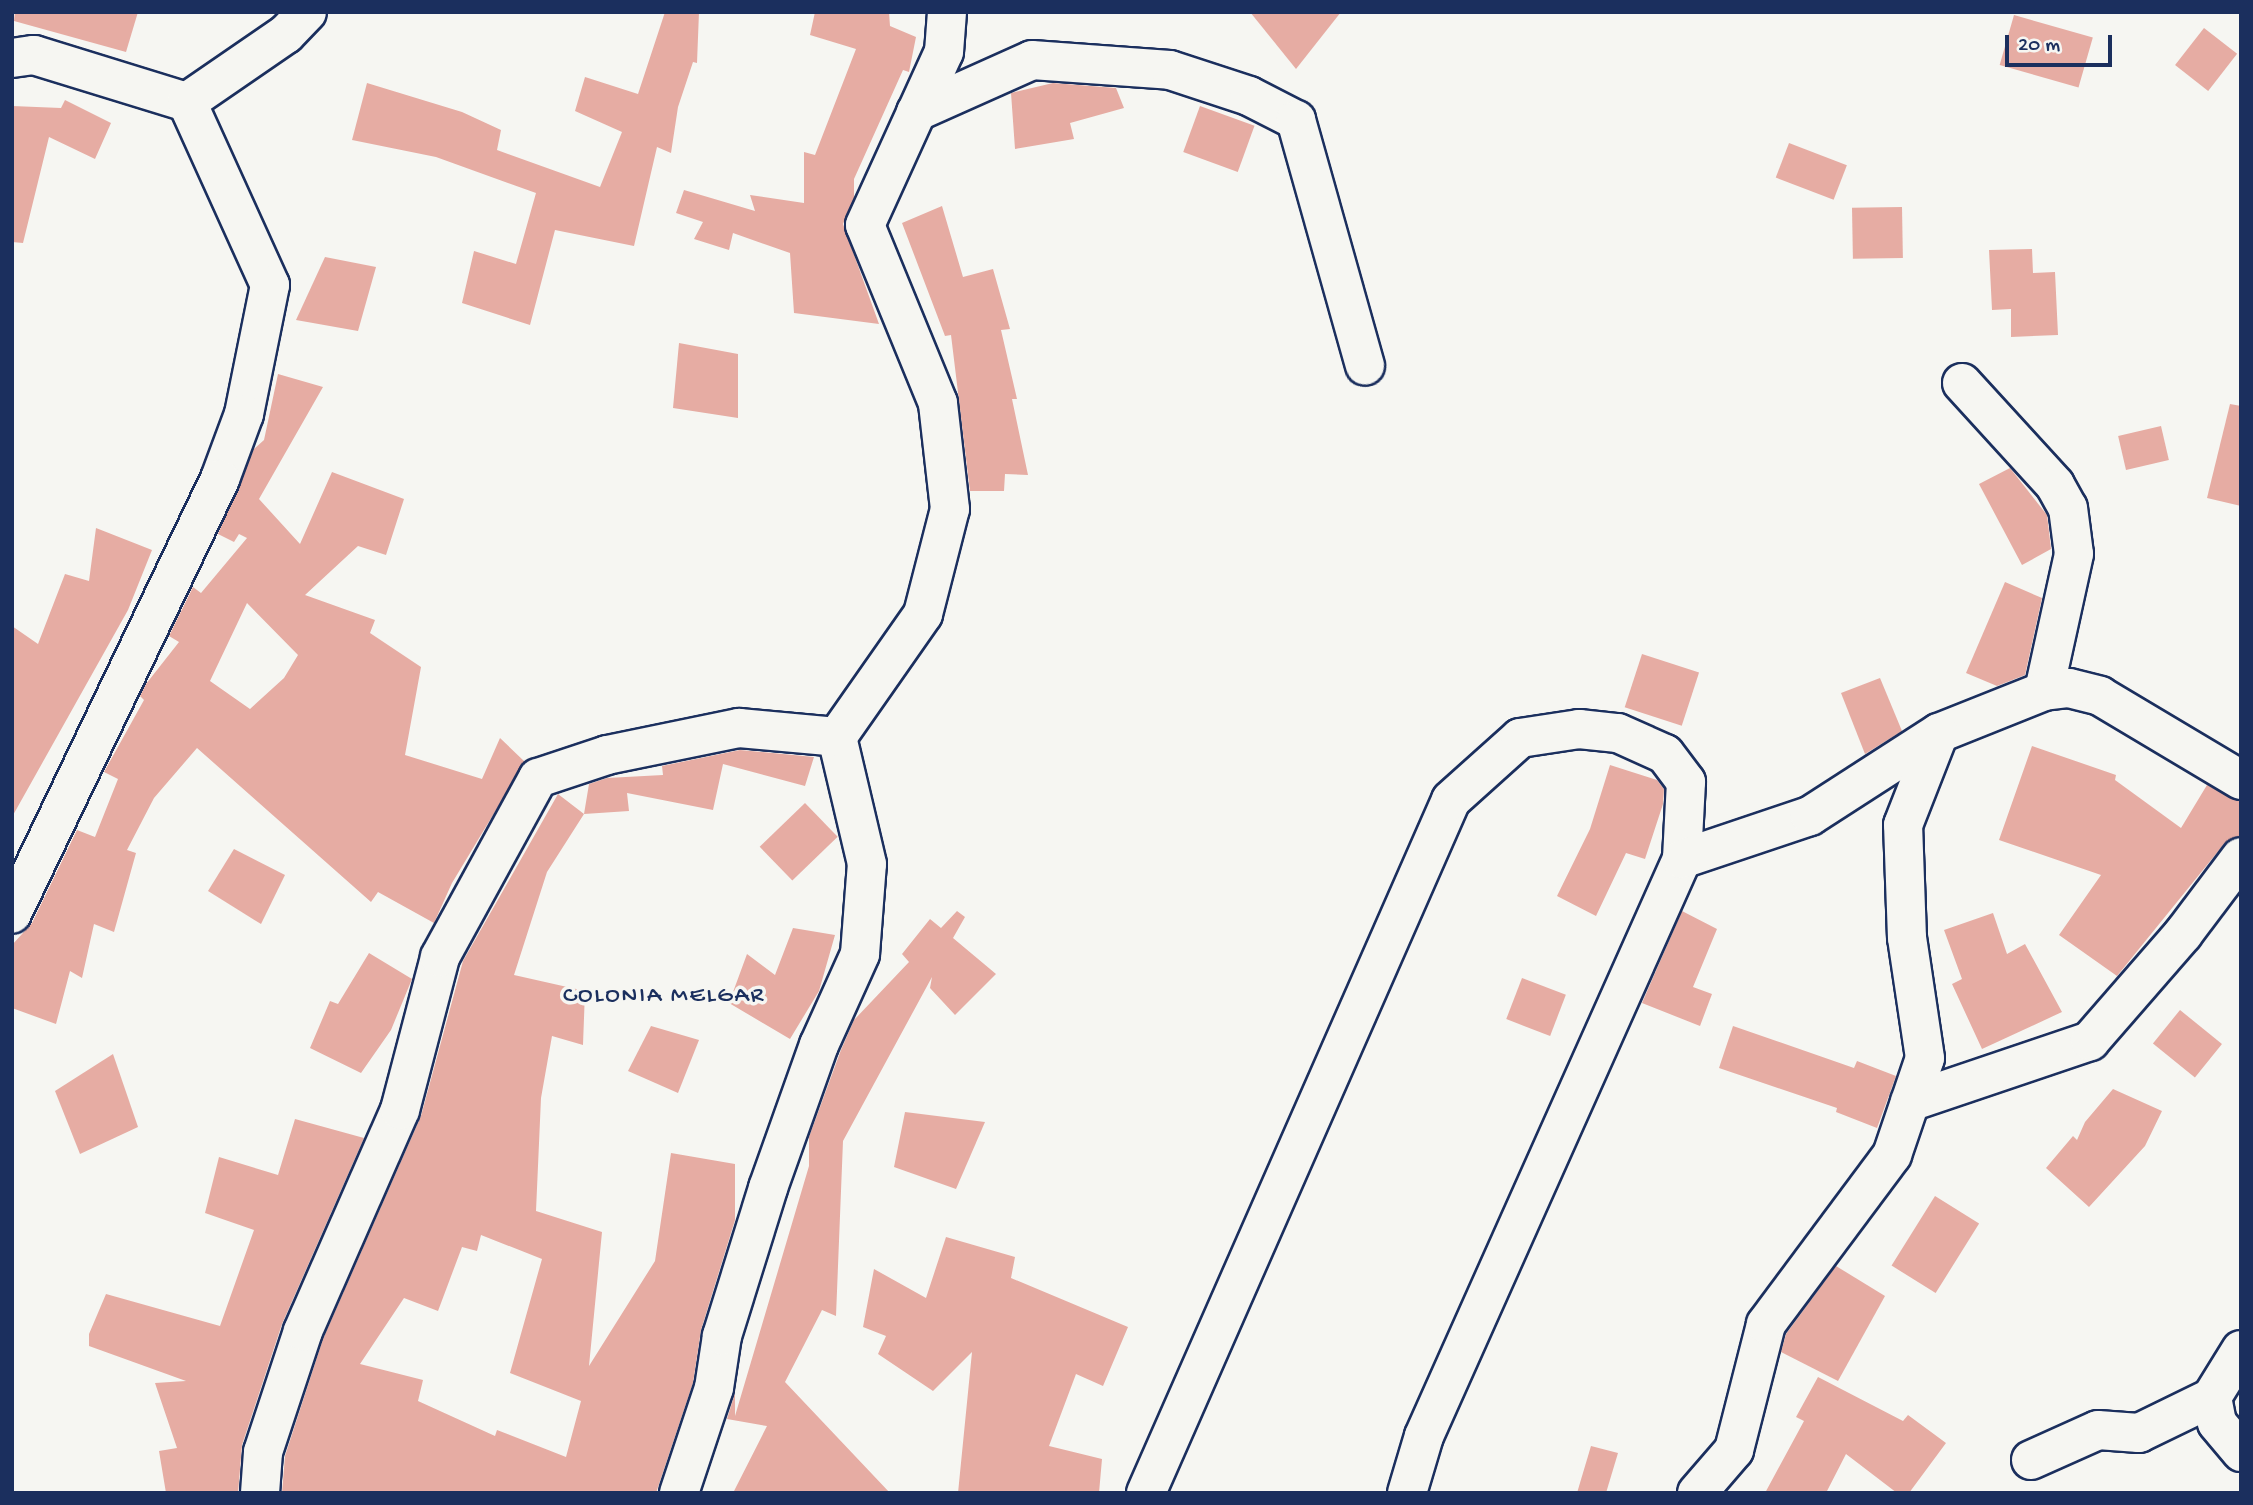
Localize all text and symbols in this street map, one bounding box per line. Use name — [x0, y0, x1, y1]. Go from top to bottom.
scale bar — [2008, 21, 2115, 65]
text: 20 m — [2018, 34, 2060, 59]
district label: COLONIA MELGAR — [565, 983, 763, 1011]

